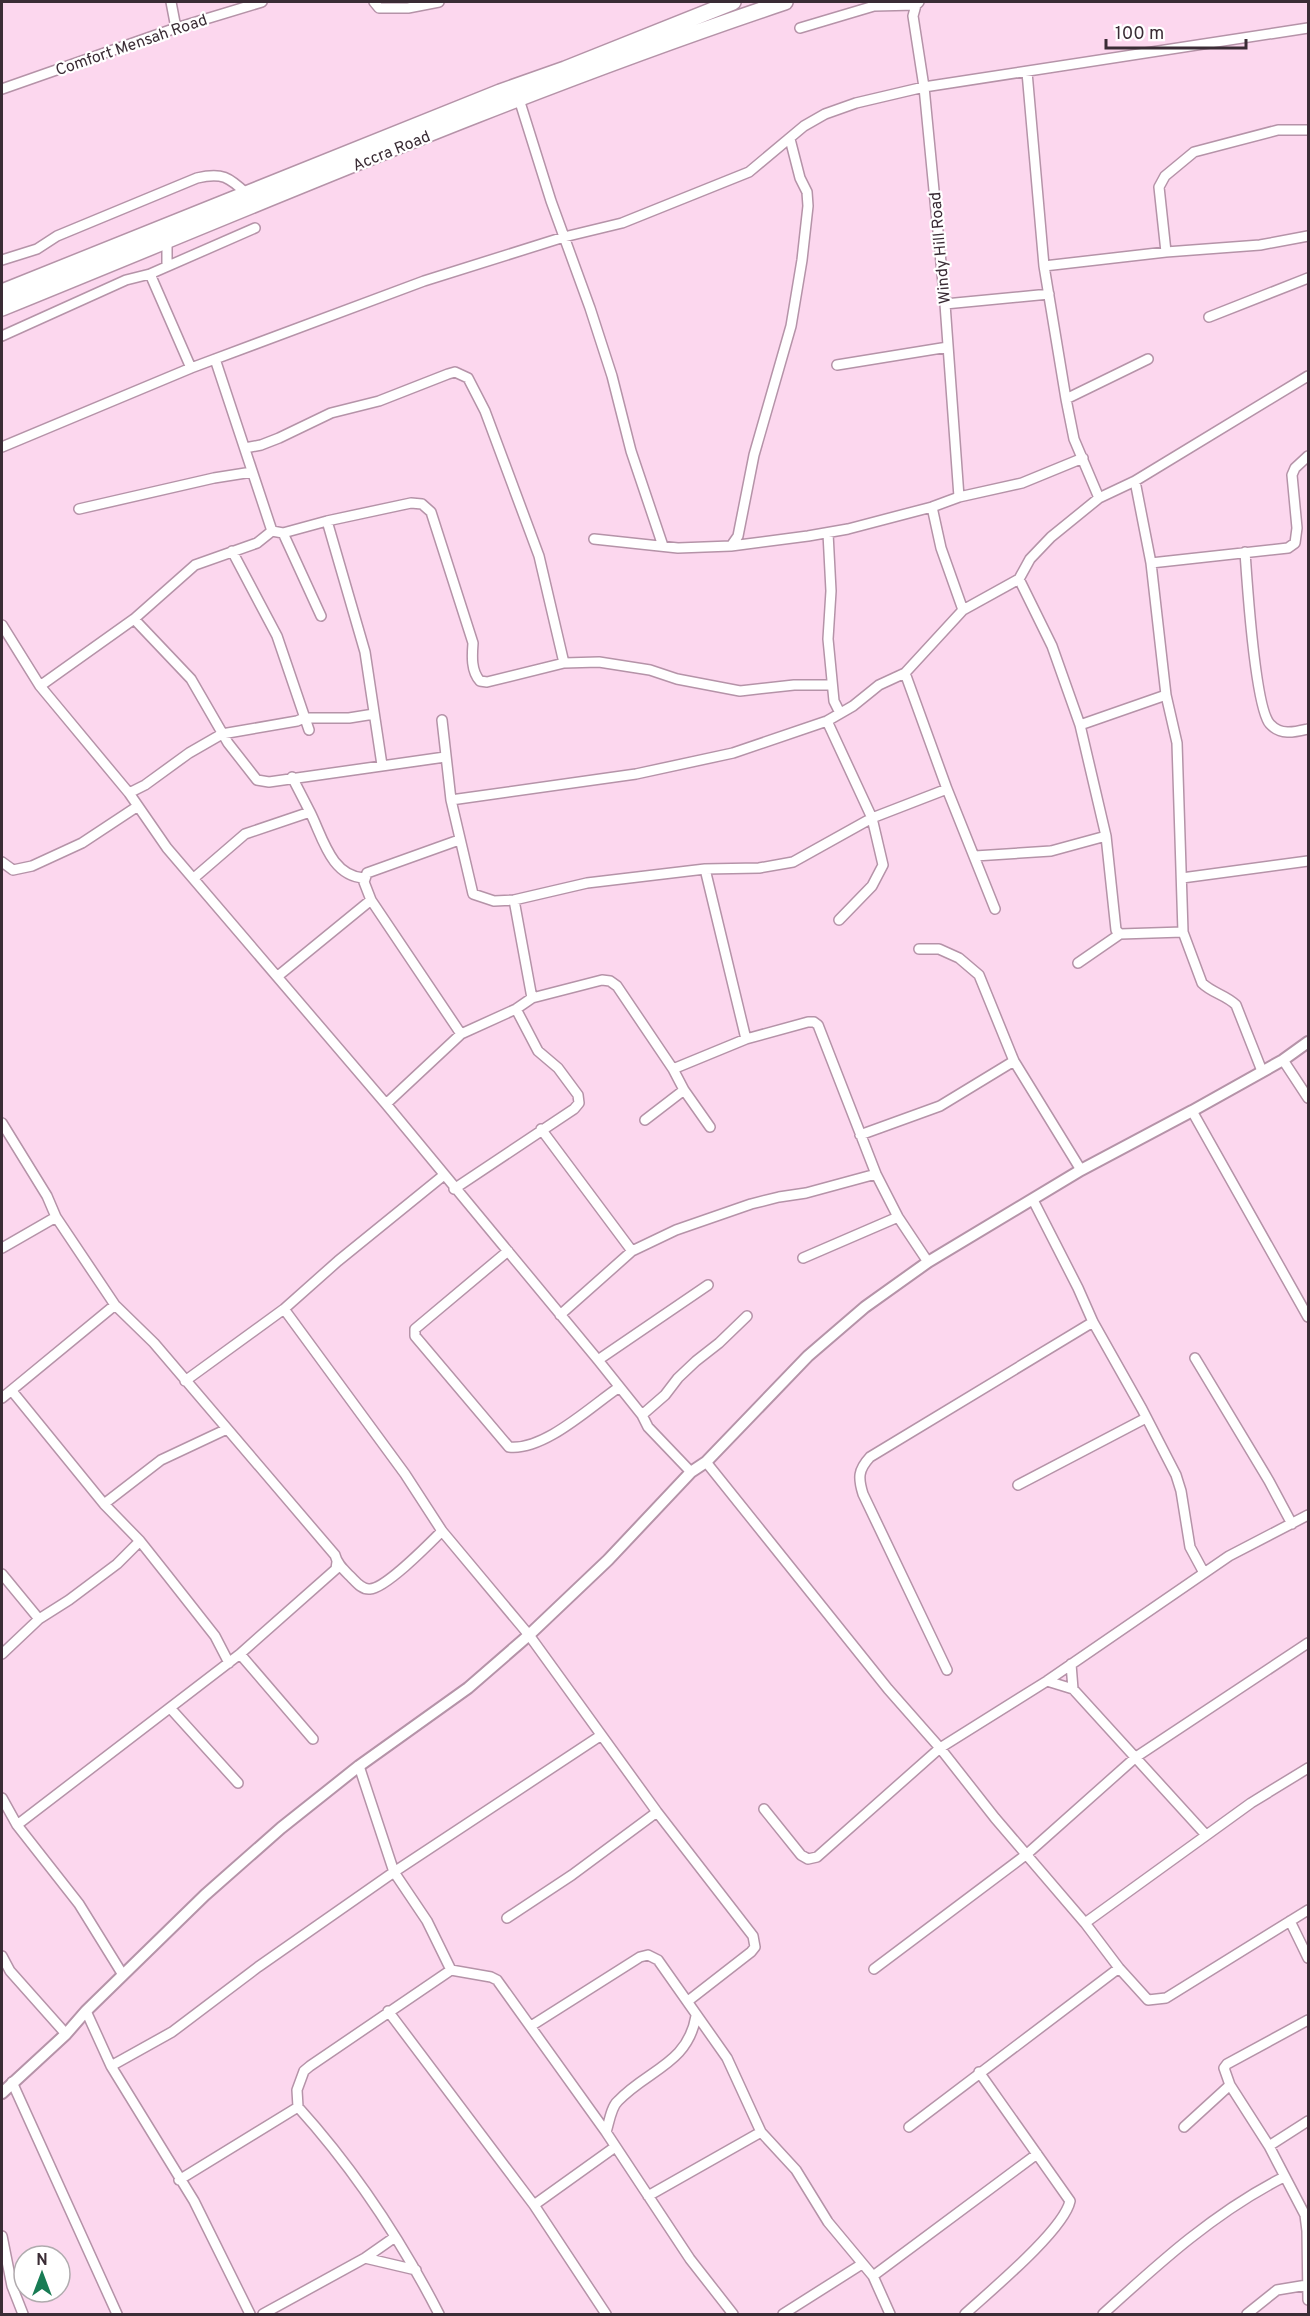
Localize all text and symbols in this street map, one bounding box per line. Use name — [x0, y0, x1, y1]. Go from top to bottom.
street label: Comfort Mensah Road — [53, 11, 210, 81]
scale bar — [1106, 12, 1246, 50]
text: 100 m — [1115, 23, 1164, 46]
street label: Accra Road — [350, 127, 434, 176]
street label: Windy Hill Road — [926, 191, 956, 305]
north arrow — [12, 2244, 72, 2304]
text: N — [36, 2251, 48, 2271]

